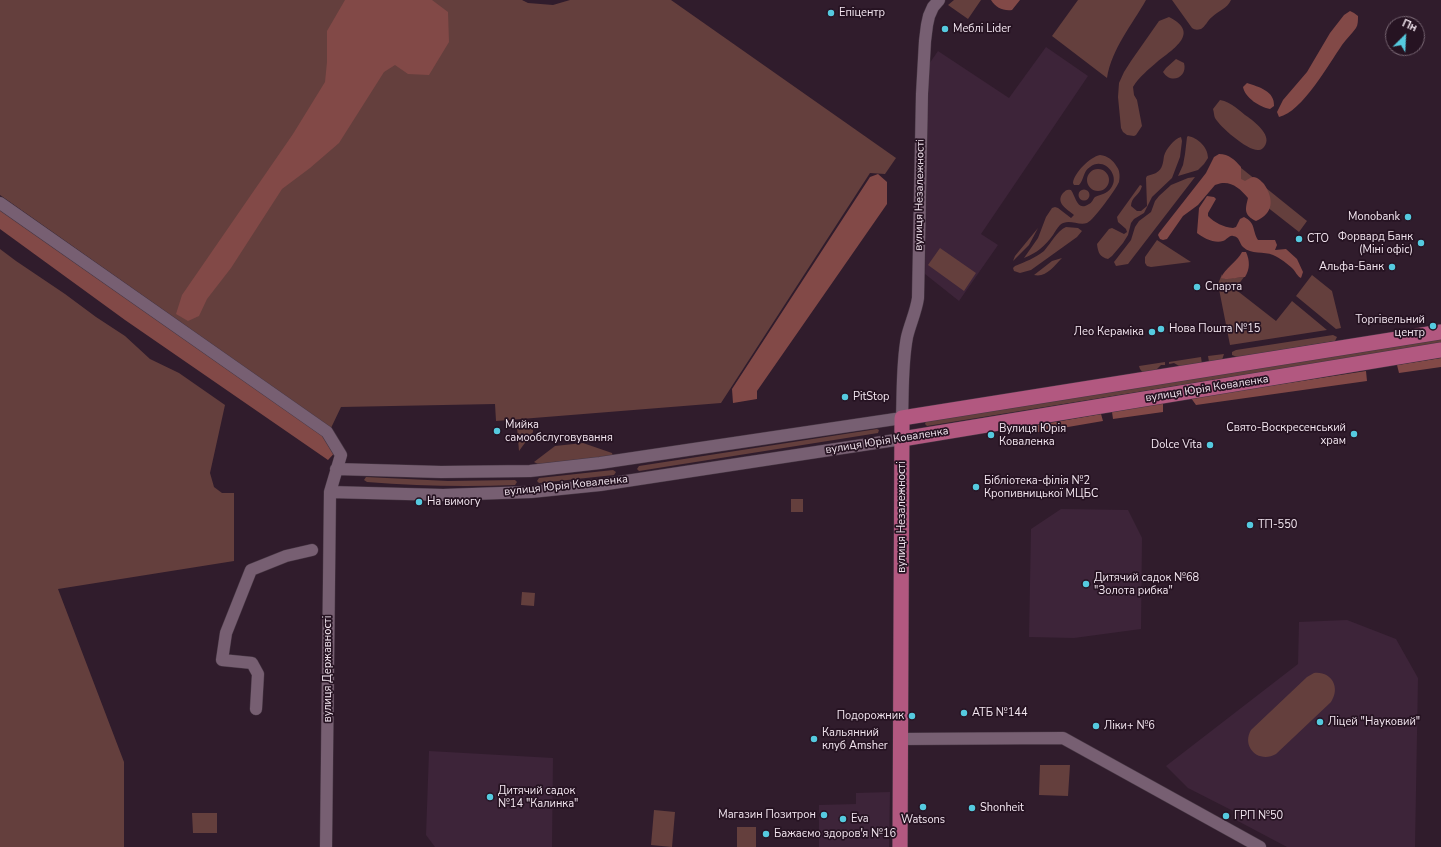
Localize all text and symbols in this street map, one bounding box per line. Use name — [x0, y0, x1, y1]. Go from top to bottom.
place label: Епіцентр — [839, 6, 885, 20]
marker: Епіцентр — [826, 8, 836, 18]
north arrow — [1385, 16, 1425, 56]
text: Пн — [1400, 16, 1420, 35]
place label: Меблі Lider — [953, 22, 1011, 36]
marker: Меблі Lider — [940, 24, 950, 34]
street label: вулиця Незалежності — [912, 139, 928, 251]
place label: Monobank — [1348, 210, 1400, 224]
marker: Monobank — [1403, 212, 1413, 222]
place label: Форвард Банк (Міні офіс) — [1338, 230, 1413, 256]
place label: СТО — [1307, 232, 1329, 246]
marker: СТО — [1294, 234, 1304, 244]
marker: Форвард Банк (Міні офіс) — [1416, 238, 1426, 248]
place label: Альфа-Банк — [1319, 260, 1384, 274]
marker: Альфа-Банк — [1387, 262, 1397, 272]
place label: Спарта — [1205, 280, 1242, 294]
marker: Спарта — [1192, 282, 1202, 292]
place label: Торгівельний центр — [1356, 313, 1425, 339]
marker: Торгівельний центр — [1428, 321, 1438, 331]
place label: Нова Пошта №15 — [1169, 322, 1260, 336]
marker: Нова Пошта №15 — [1156, 324, 1166, 334]
place label: Лео Кераміка — [1074, 325, 1144, 339]
marker: Лео Кераміка — [1147, 327, 1157, 337]
street label: вулиця Юрія Коваленка — [1145, 373, 1269, 405]
place label: PitStop — [853, 390, 889, 404]
marker: PitStop — [840, 392, 850, 402]
place label: Мийка самообслуговування — [505, 418, 613, 444]
place label: Свято-Воскресенський храм — [1226, 421, 1346, 447]
place label: Вулиця Юрія Коваленка — [999, 422, 1066, 448]
street label: вулиця Юрія Коваленка — [825, 425, 949, 457]
marker: Мийка самообслуговування — [492, 426, 502, 436]
marker: Свято-Воскресенський храм — [1349, 429, 1359, 439]
marker: Вулиця Юрія Коваленка — [986, 430, 996, 440]
place label: Dolce Vita — [1151, 438, 1202, 452]
marker: Dolce Vita — [1205, 440, 1215, 450]
street label: вулиця Незалежності — [895, 461, 909, 573]
street label: вулиця Юрія Коваленка — [504, 473, 628, 499]
place label: Бібліотека-філія №2 Кропивницької МЦБС — [984, 474, 1098, 500]
marker: Бібліотека-філія №2 Кропивницької МЦБС — [971, 482, 981, 492]
place label: На вимогу — [427, 495, 481, 509]
marker: На вимогу — [414, 497, 424, 507]
place label: ТП-550 — [1258, 518, 1297, 532]
marker: ТП-550 — [1245, 520, 1255, 530]
place label: Дитячий садок №68 "Золота рибка" — [1094, 571, 1199, 597]
marker: Дитячий садок №68 "Золота рибка" — [1081, 579, 1091, 589]
street label: вулиця Державності — [321, 616, 335, 722]
place label: АТБ №144 — [972, 706, 1027, 720]
marker: АТБ №144 — [959, 708, 969, 718]
place label: Подорожник — [837, 709, 904, 723]
marker: Подорожник — [907, 711, 917, 721]
place label: Ліцей "Науковий" — [1328, 715, 1420, 729]
marker: Ліцей "Науковий" — [1315, 717, 1325, 727]
place label: Ліки+ №6 — [1104, 719, 1155, 733]
marker: Ліки+ №6 — [1091, 721, 1101, 731]
place label: Кальянний клуб Amsher — [822, 726, 888, 752]
marker: Кальянний клуб Amsher — [809, 734, 819, 744]
place label: Дитячий садок №14 "Калинка" — [498, 784, 578, 810]
marker: Дитячий садок №14 "Калинка" — [485, 792, 495, 802]
place label: Shonheit — [980, 801, 1024, 815]
marker: Watsons — [918, 802, 928, 812]
marker: Shonheit — [967, 803, 977, 813]
place label: Магазин Позитрон — [718, 808, 816, 822]
place label: ГРП №50 — [1234, 809, 1283, 823]
marker: Магазин Позитрон — [819, 810, 829, 820]
marker: ГРП №50 — [1221, 811, 1231, 821]
place label: Eva — [851, 812, 869, 826]
place label: Watsons — [901, 813, 945, 827]
marker: Eva — [838, 814, 848, 824]
place label: Бажаємо здоров'я №16 — [774, 827, 896, 841]
marker: Бажаємо здоров'я №16 — [761, 829, 771, 839]

